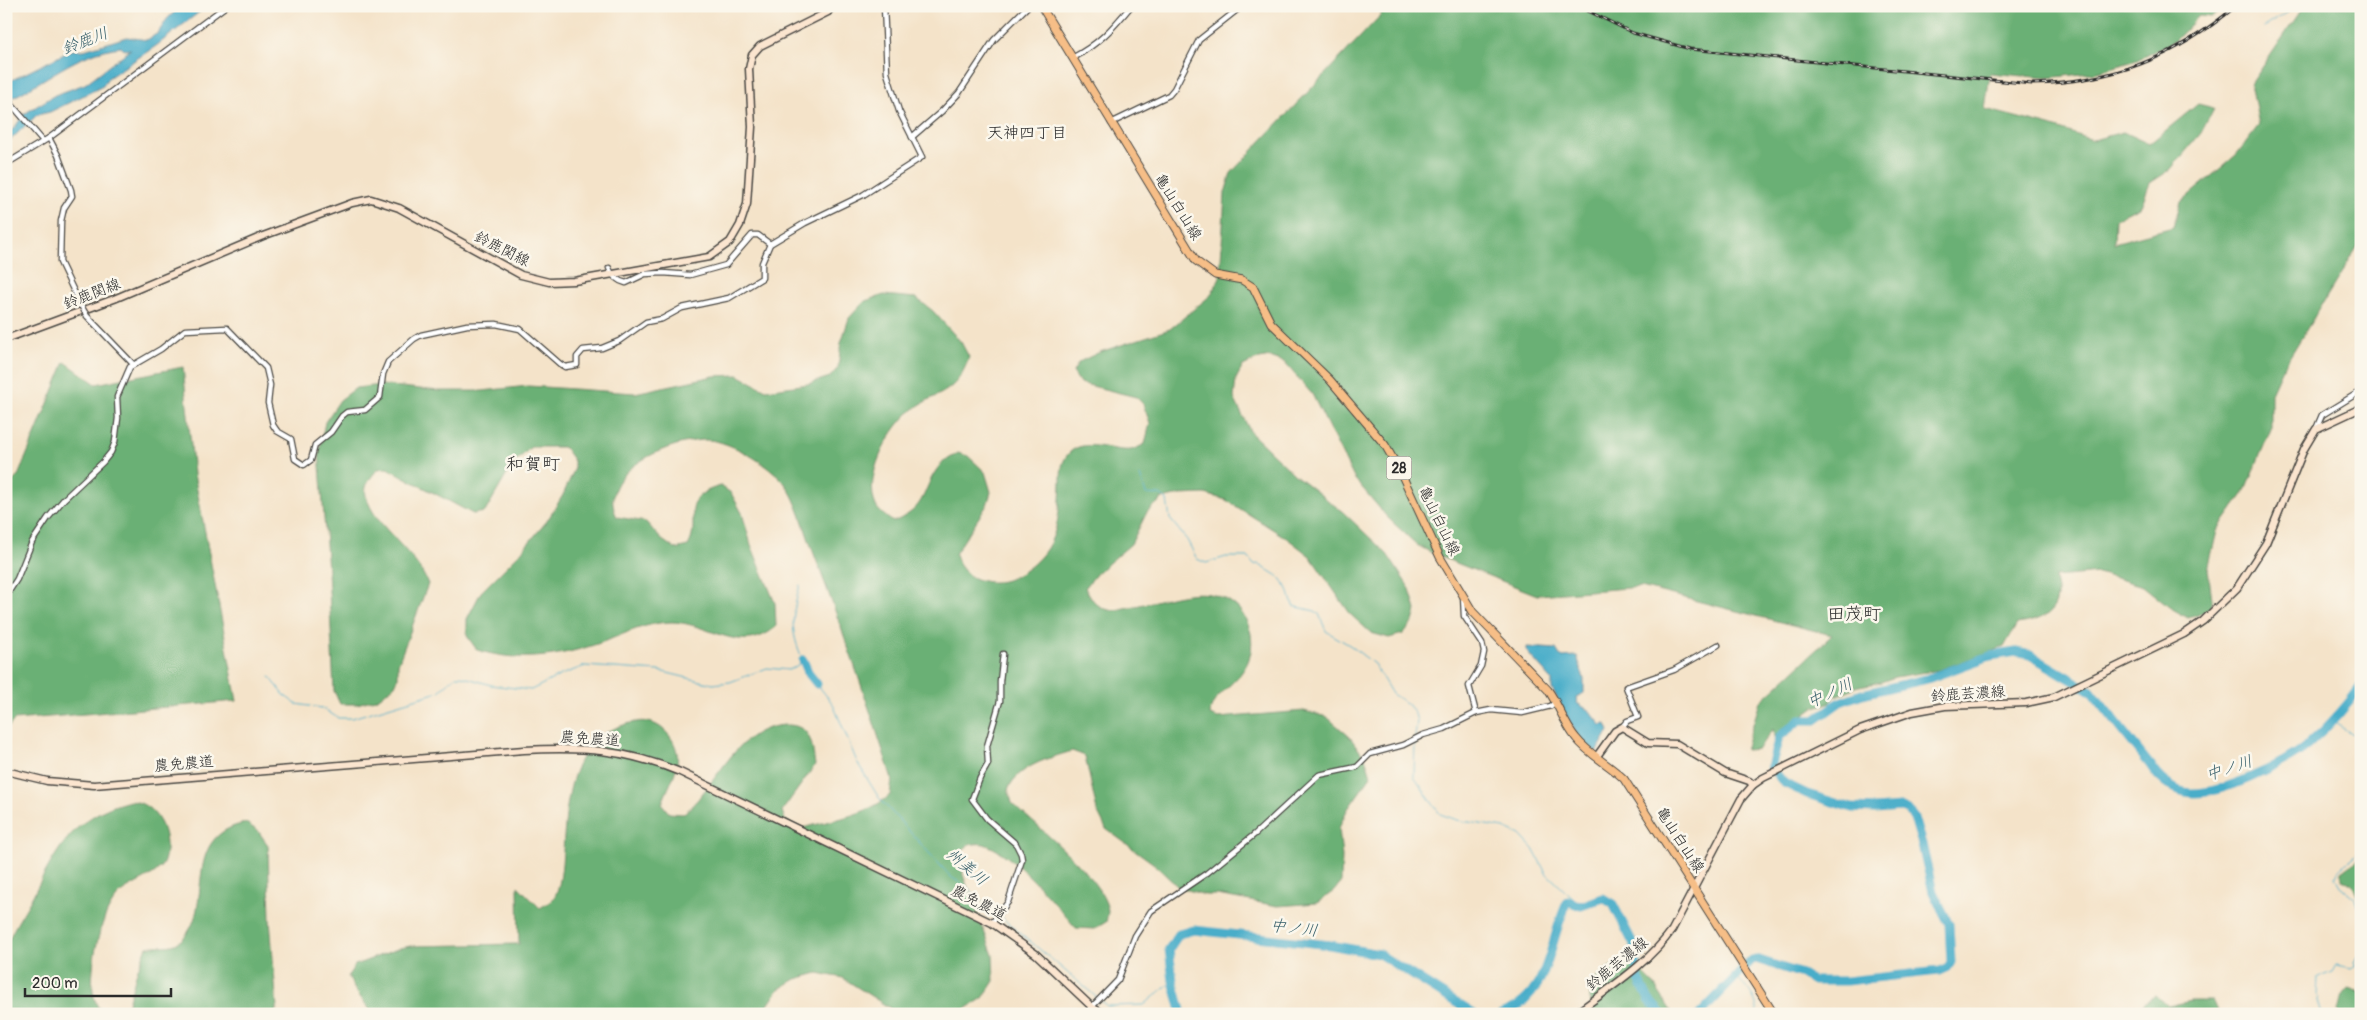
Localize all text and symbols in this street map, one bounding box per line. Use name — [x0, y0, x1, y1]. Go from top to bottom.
water label: 鈴鹿川 — [59, 23, 111, 59]
district label: 天神四丁目 — [987, 123, 1067, 143]
street label: 亀山白山線 — [1150, 170, 1206, 244]
street label: 鈴鹿関線 — [471, 227, 533, 271]
street label: 鈴鹿関線 — [61, 274, 123, 314]
district label: 和賀町 — [506, 453, 560, 476]
road number: 28 — [1386, 456, 1412, 479]
street label: 亀山白山線 — [1414, 483, 1464, 559]
district label: 田茂町 — [1827, 603, 1881, 626]
water label: 中ノ川 — [1804, 674, 1856, 712]
street label: 鈴鹿芸濃線 — [1930, 682, 2006, 706]
street label: 農免農道 — [559, 727, 621, 751]
water label: 中ノ川 — [2203, 751, 2255, 785]
street label: 農免農道 — [153, 752, 215, 776]
street label: 亀山白山線 — [1652, 803, 1708, 877]
water label: 州美川 — [942, 844, 992, 890]
street label: 農免農道 — [948, 881, 1010, 925]
water label: 中ノ川 — [1269, 915, 1319, 941]
street label: 鈴鹿芸濃線 — [1582, 933, 1652, 995]
scale bar — [25, 965, 171, 997]
text: 200 m — [32, 974, 77, 993]

